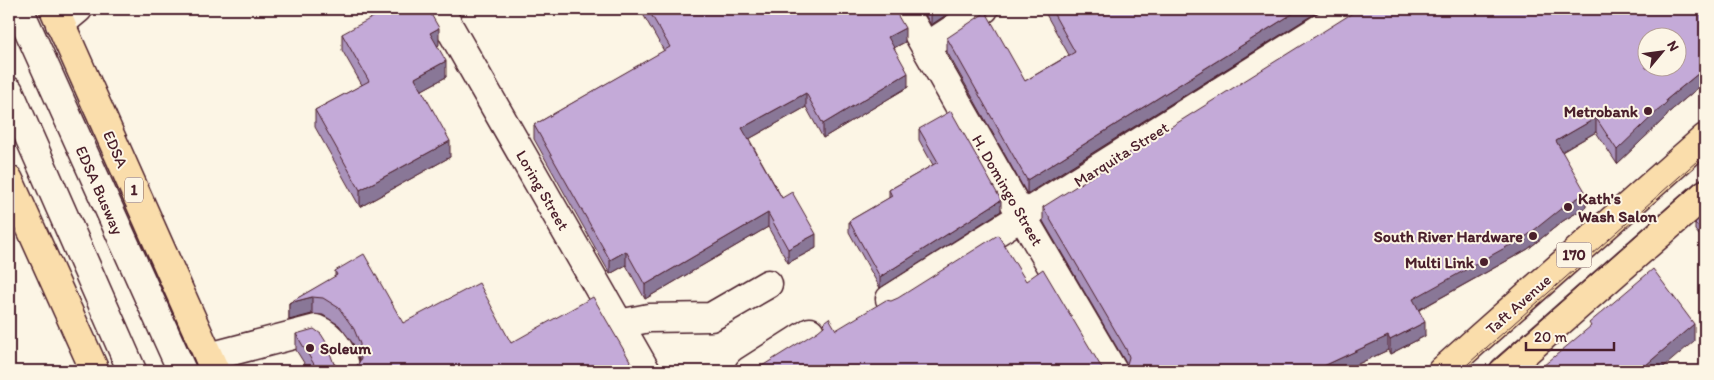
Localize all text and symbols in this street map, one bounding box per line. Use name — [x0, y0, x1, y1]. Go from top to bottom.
north arrow — [1636, 28, 1686, 78]
text: N — [1663, 38, 1683, 54]
place label: Metrobank — [1564, 102, 1639, 121]
marker: Metrobank — [1642, 105, 1654, 117]
street label: Marquita Street — [1070, 118, 1172, 191]
street label: EDSA — [99, 128, 132, 171]
street label: H. Domingo Street — [968, 131, 1047, 249]
street label: EDSA Busway — [72, 143, 128, 238]
street label: Loring Street — [512, 147, 573, 234]
road number: 1 — [125, 178, 143, 202]
place label: Kath's Wash Salon — [1578, 189, 1658, 226]
marker: Kath's Wash Salon — [1562, 201, 1574, 213]
place label: South River Hardware — [1374, 227, 1523, 246]
marker: South River Hardware — [1527, 230, 1539, 242]
road number: 170 — [1556, 242, 1592, 268]
place label: Multi Link — [1405, 253, 1475, 272]
marker: Multi Link — [1478, 256, 1490, 268]
street label: Taft Avenue — [1482, 270, 1555, 339]
scale bar — [1526, 320, 1614, 352]
text: 20 m — [1534, 328, 1568, 346]
place label: Soleum — [320, 339, 371, 358]
marker: Soleum — [304, 342, 316, 354]

